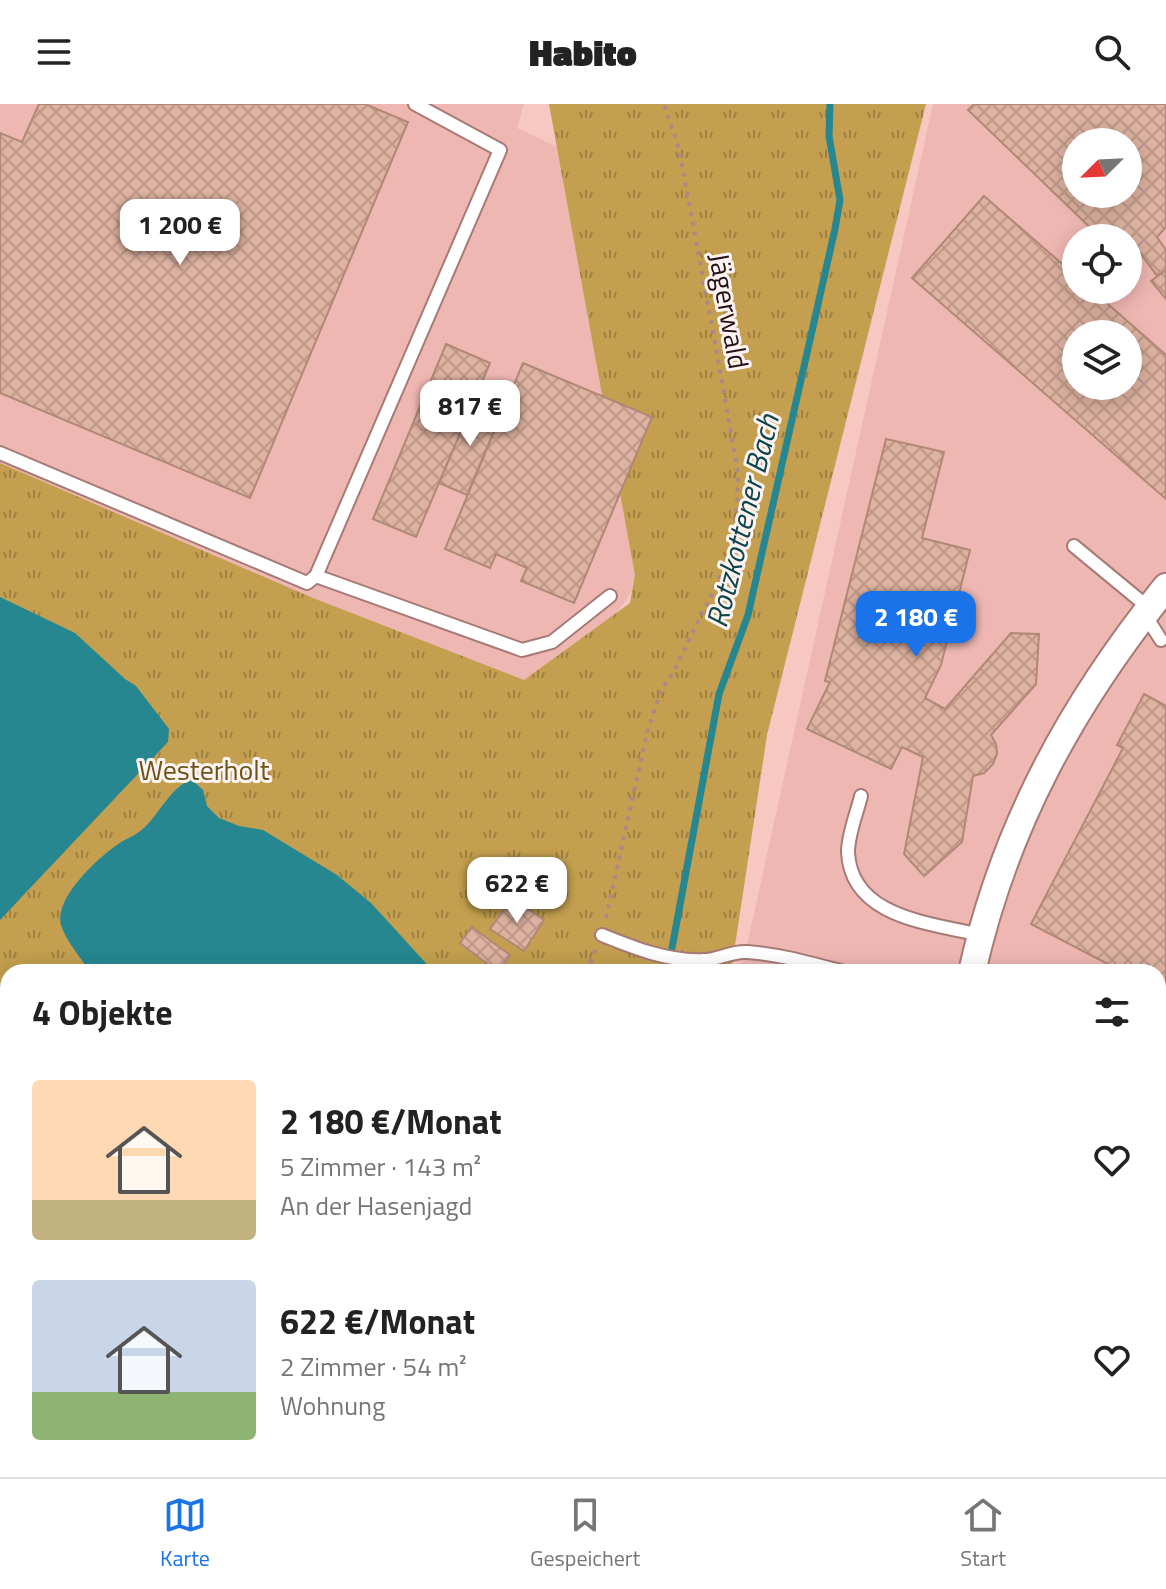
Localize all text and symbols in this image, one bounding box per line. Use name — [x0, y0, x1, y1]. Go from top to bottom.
text: Habito — [529, 25, 637, 80]
icon: menu — [32, 30, 76, 74]
icon: search — [1090, 30, 1134, 74]
north arrow — [1062, 128, 1142, 208]
map controls — [1062, 128, 1142, 400]
pin: 1 200 € — [106, 199, 254, 267]
text: 1 200 € — [138, 205, 222, 244]
button: locate — [1062, 224, 1142, 304]
street label: Jägerwald — [698, 250, 761, 372]
button: layers — [1062, 320, 1142, 400]
pin: 817 € — [414, 380, 526, 448]
text: 817 € — [438, 386, 502, 425]
water label: Rotzkottener Bach — [693, 408, 791, 632]
pin: 2 180 € — [842, 591, 990, 659]
text: 2 180 € — [874, 597, 958, 636]
park label: Westerholt — [138, 748, 270, 791]
pin: 622 € — [461, 857, 573, 925]
text: 622 € — [485, 863, 549, 902]
text: 4 Objekte — [32, 986, 173, 1038]
icon: filters — [1090, 990, 1134, 1034]
text: 2 180 €/Monat — [280, 1095, 502, 1147]
icon: home — [96, 1112, 192, 1208]
icon: heart — [1090, 1138, 1134, 1182]
text: 5 Zimmer · 143 m² — [280, 1147, 481, 1186]
text: An der Hasenjagd — [280, 1186, 472, 1225]
text: 622 €/Monat — [280, 1295, 475, 1347]
icon: home — [96, 1312, 192, 1408]
icon: heart — [1090, 1338, 1134, 1382]
text: 2 Zimmer · 54 m² — [280, 1347, 466, 1386]
text: Wohnung — [280, 1386, 385, 1425]
tab: Karte — [160, 1493, 210, 1575]
tab: Gespeichert — [530, 1493, 640, 1575]
tab: Start — [960, 1493, 1006, 1575]

